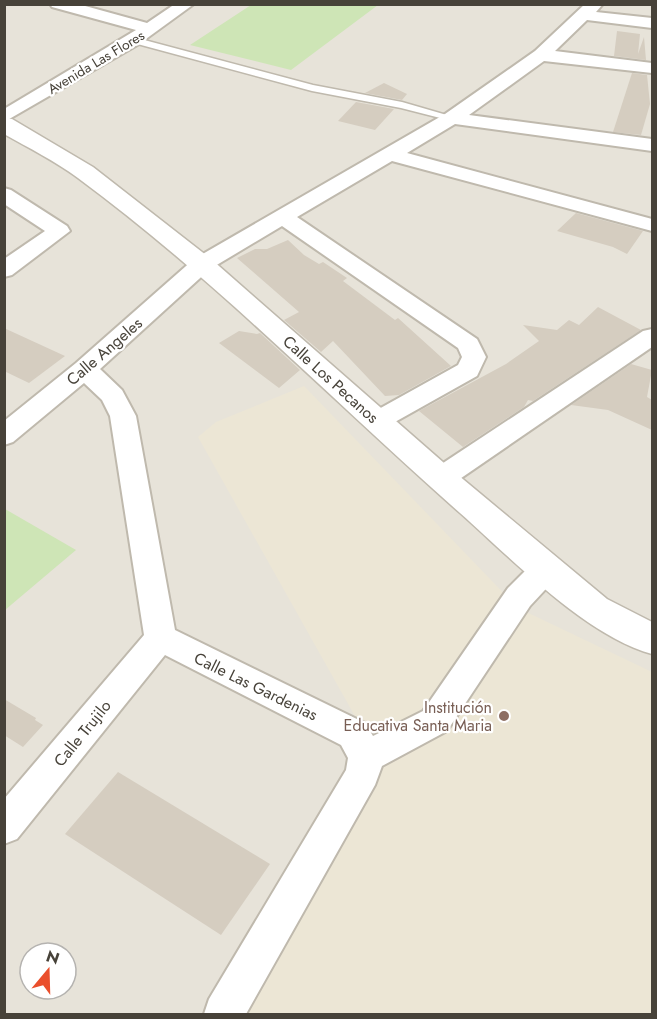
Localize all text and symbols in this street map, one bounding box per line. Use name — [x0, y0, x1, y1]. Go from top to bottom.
street label: Avenida Las Flores — [44, 25, 149, 99]
street label: Calle Angeles — [61, 312, 147, 391]
street label: Calle Los Pecanos — [278, 330, 384, 429]
street label: Calle Las Gardenias — [190, 647, 321, 726]
street label: Calle Trujilo — [48, 695, 117, 772]
place label: Institución Educativa Santa Maria — [344, 696, 492, 737]
marker: Institución Educativa Santa Maria — [497, 709, 511, 723]
north arrow — [18, 941, 78, 1001]
text: N — [43, 944, 62, 970]

